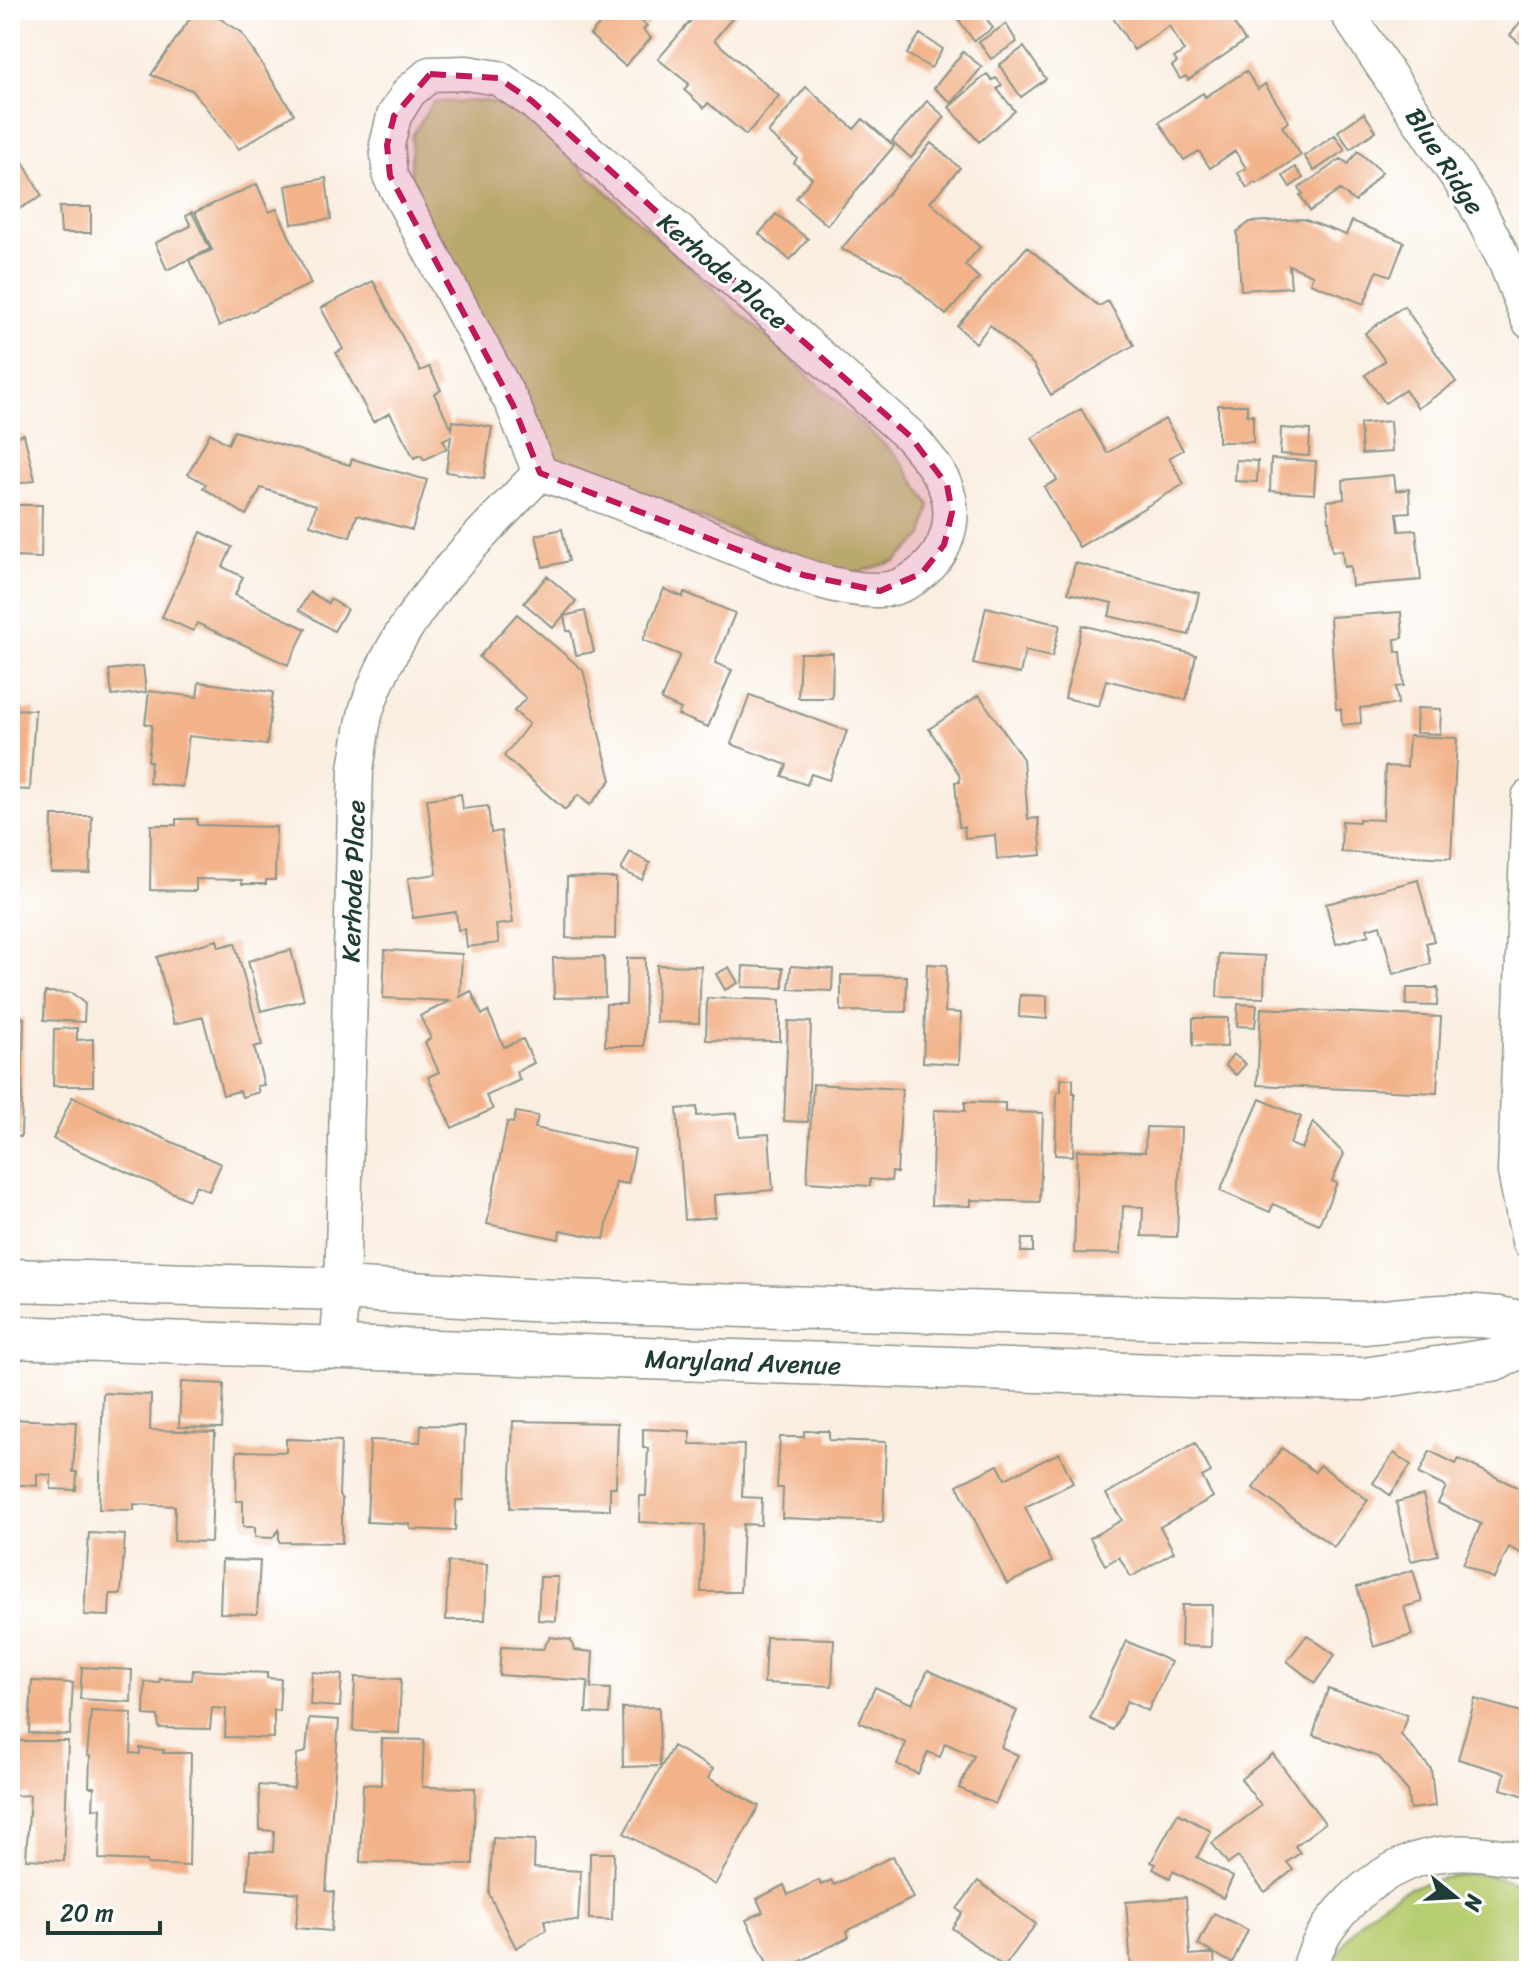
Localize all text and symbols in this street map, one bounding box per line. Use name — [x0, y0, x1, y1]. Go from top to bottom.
street label: Blue Ridge — [1393, 98, 1497, 224]
street label: Kerhode Place — [647, 200, 799, 342]
street label: Kerhode Place — [327, 799, 379, 963]
street label: Maryland Avenue — [644, 1336, 842, 1388]
north arrow — [1415, 1857, 1495, 1937]
scale bar — [48, 1885, 160, 1935]
text: N — [1452, 1889, 1495, 1917]
text: 20 m — [60, 1892, 114, 1934]

